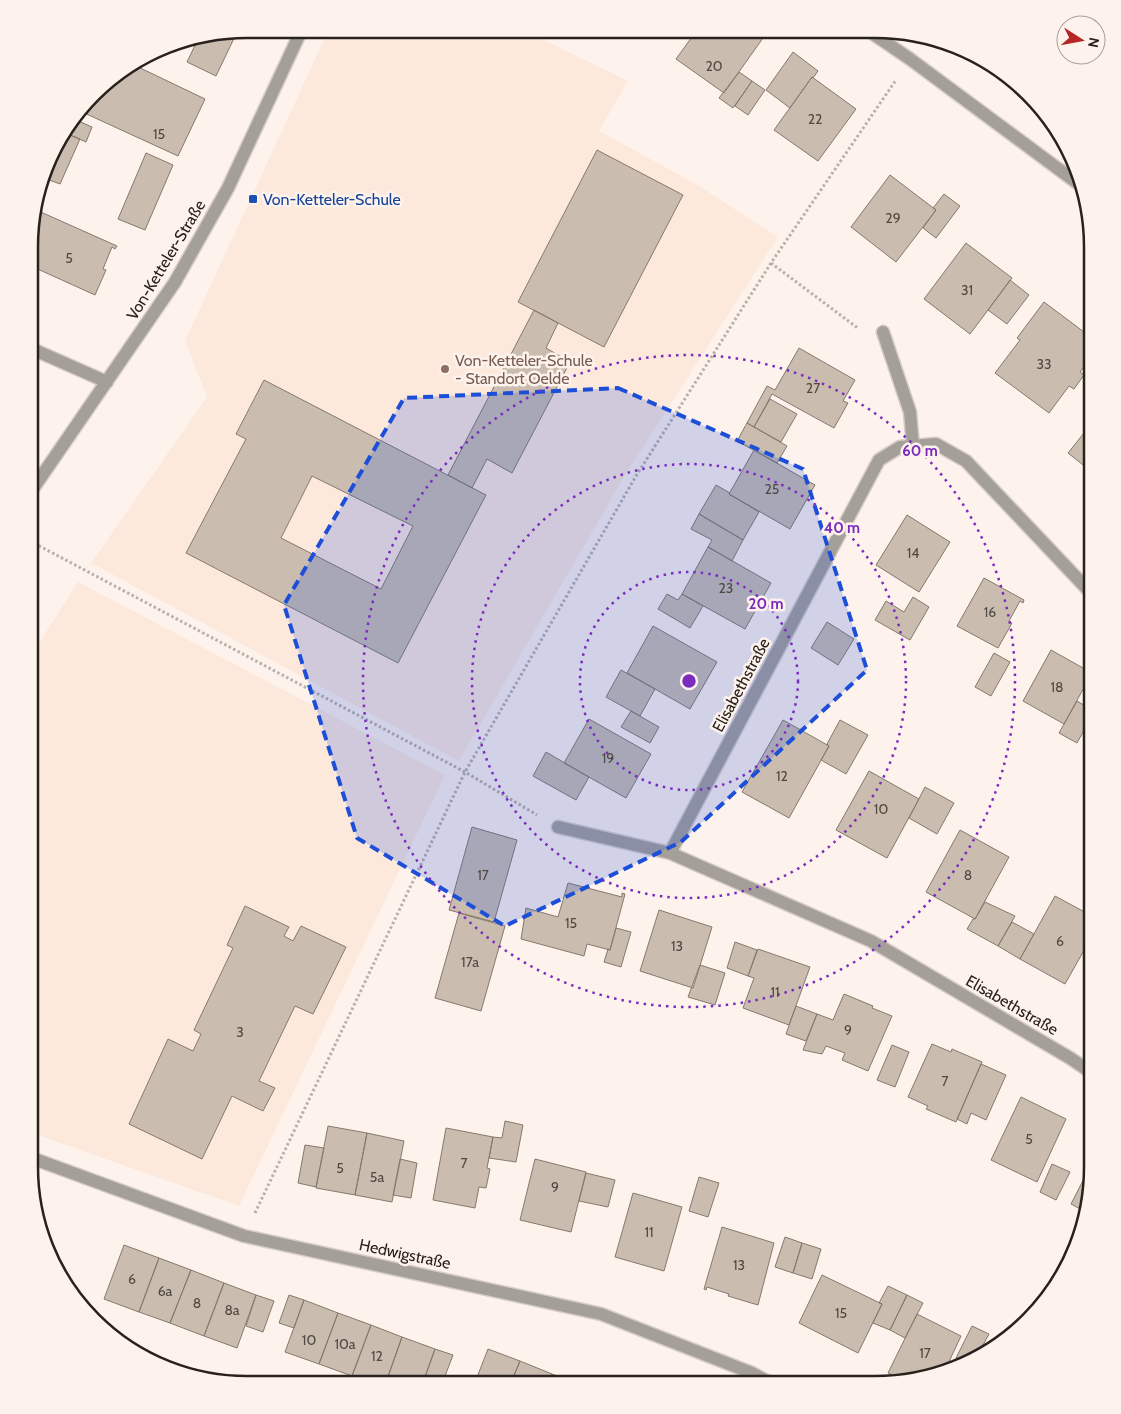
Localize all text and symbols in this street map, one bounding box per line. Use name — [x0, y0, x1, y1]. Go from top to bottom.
north arrow — [1056, 15, 1106, 65]
text: N — [1084, 36, 1104, 49]
house number: 20 — [705, 57, 723, 75]
house number: 22 — [808, 110, 822, 128]
house number: 15 — [153, 125, 165, 143]
place label: Von-Ketteler-Schule — [263, 190, 401, 209]
marker: Von-Ketteler-Schule — [247, 193, 259, 205]
street label: Von-Ketteler-Straße — [123, 197, 209, 323]
house number: 29 — [885, 209, 901, 227]
house number: 5 — [65, 249, 73, 267]
house number: 31 — [961, 281, 973, 299]
place label: Von-Ketteler-Schule - Standort Oelde — [455, 351, 593, 388]
house number: 33 — [1036, 355, 1052, 373]
marker: Von-Ketteler-Schule - Standort Oelde — [439, 363, 451, 375]
house number: 27 — [806, 379, 820, 397]
text: 60 m — [902, 442, 938, 460]
house number: 25 — [765, 480, 779, 498]
text: 40 m — [824, 519, 860, 537]
house number: 14 — [907, 544, 919, 562]
house number: 23 — [719, 579, 733, 597]
text: 20 m — [749, 595, 783, 613]
house number: 16 — [984, 603, 996, 621]
street label: Elisabethstraße — [708, 635, 774, 735]
centre of rings — [680, 672, 698, 690]
house number: 18 — [1050, 678, 1064, 696]
house number: 19 — [602, 749, 614, 767]
house number: 12 — [776, 767, 788, 785]
house number: 10 — [874, 800, 888, 818]
house number: 17 — [477, 866, 489, 884]
house number: 8 — [964, 866, 972, 884]
house number: 15 — [565, 914, 577, 932]
house number: 6 — [1056, 932, 1064, 950]
house number: 13 — [671, 937, 683, 955]
house number: 17a — [461, 953, 479, 971]
street label: Elisabethstraße — [962, 971, 1062, 1039]
house number: 11 — [770, 983, 780, 1001]
house number: 9 — [844, 1021, 852, 1039]
house number: 3 — [236, 1023, 244, 1041]
house number: 7 — [941, 1072, 949, 1090]
house number: 5 — [1025, 1130, 1033, 1148]
house number: 7 — [460, 1154, 468, 1172]
house number: 5 — [336, 1159, 344, 1177]
house number: 5a — [370, 1168, 384, 1186]
house number: 9 — [551, 1178, 559, 1196]
house number: 11 — [644, 1223, 654, 1241]
street label: Hedwigstraße — [357, 1235, 453, 1273]
house number: 13 — [733, 1256, 745, 1274]
house number: 6 — [128, 1270, 136, 1288]
house number: 6a — [158, 1282, 173, 1300]
house number: 8 — [193, 1294, 201, 1312]
house number: 8a — [224, 1301, 240, 1319]
house number: 15 — [835, 1304, 847, 1322]
house number: 10 — [302, 1331, 316, 1349]
house number: 10a — [334, 1335, 356, 1353]
house number: 17 — [919, 1344, 931, 1362]
house number: 12 — [371, 1347, 383, 1365]

